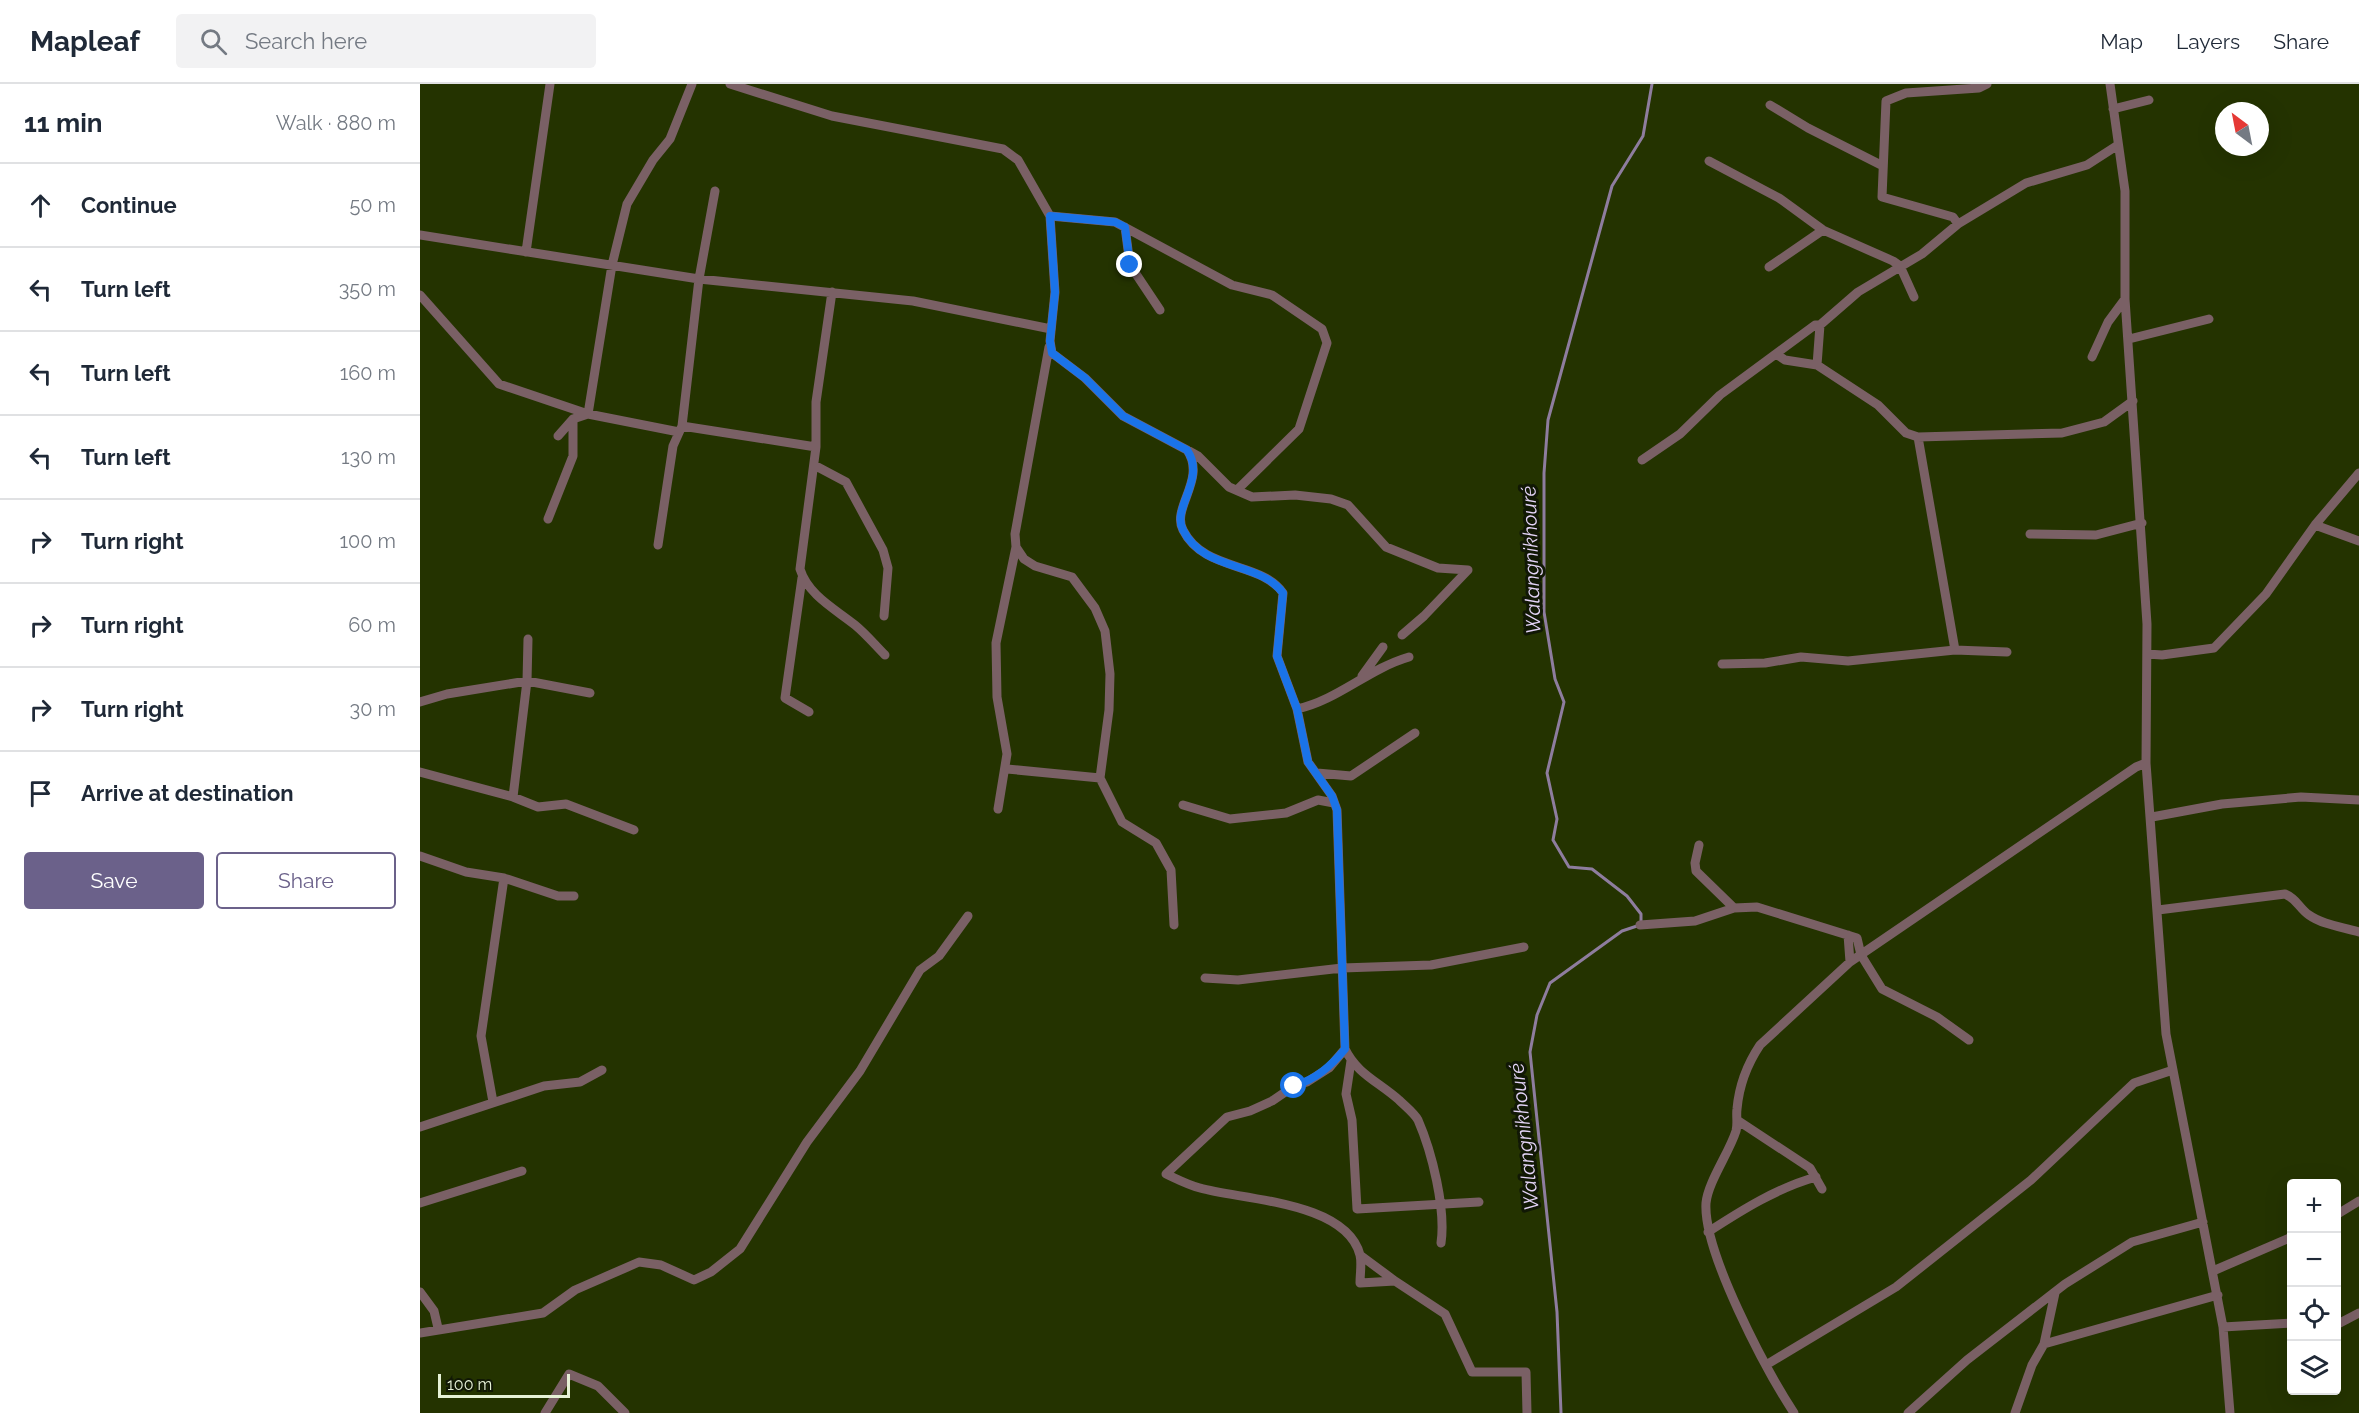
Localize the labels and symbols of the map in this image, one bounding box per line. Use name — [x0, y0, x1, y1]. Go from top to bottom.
north arrow — [2215, 102, 2269, 156]
route end — [1116, 251, 1142, 277]
water label: Walangnikhouré — [1516, 485, 1546, 635]
water label: Walangnikhouré — [1504, 1062, 1544, 1212]
route start — [1280, 1072, 1306, 1098]
scale bar — [438, 1371, 570, 1398]

